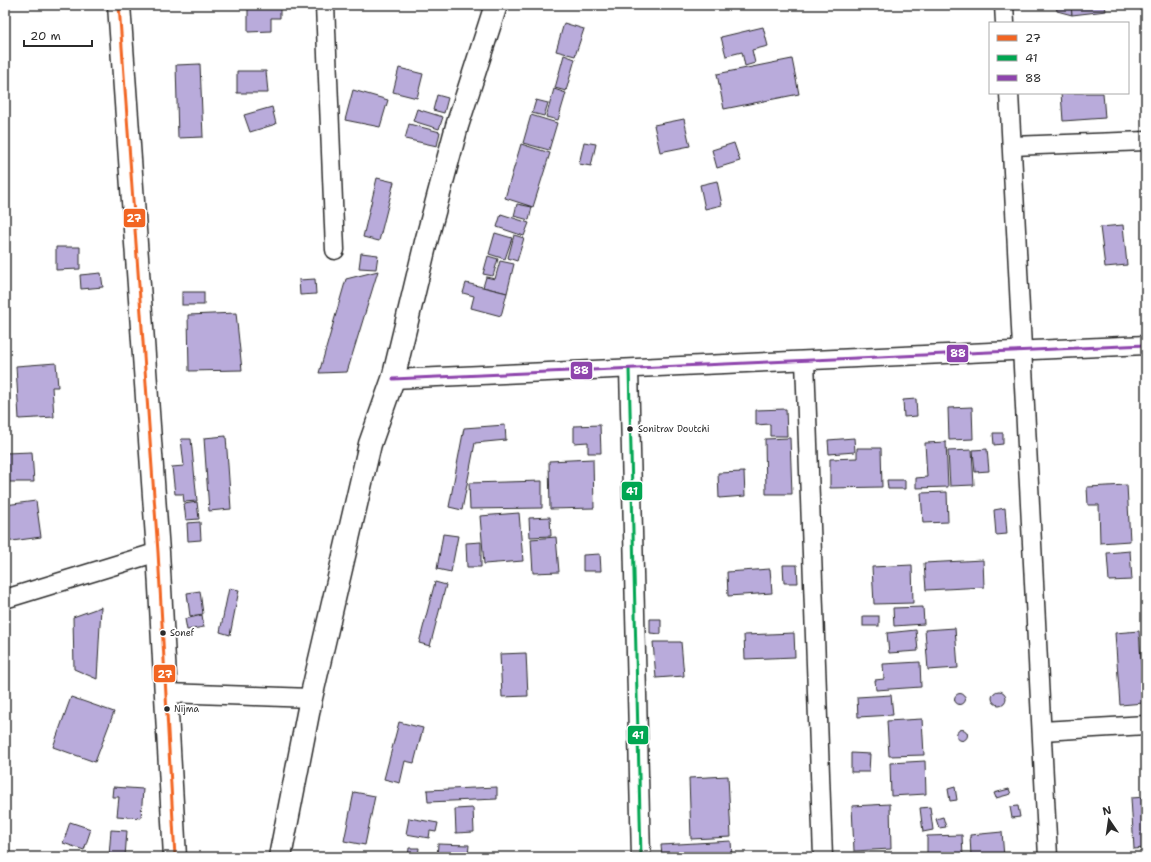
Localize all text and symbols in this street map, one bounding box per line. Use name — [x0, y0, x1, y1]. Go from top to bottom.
scale bar — [24, 22, 92, 48]
legend — [989, 22, 1129, 94]
text: 20 m — [30, 28, 61, 44]
text: 27 — [1025, 30, 1041, 46]
text: 41 — [1025, 50, 1038, 66]
text: 88 — [1025, 70, 1042, 86]
line badge: 27 — [123, 208, 146, 228]
text: 27 — [127, 211, 142, 226]
line badge: 88 — [946, 344, 969, 363]
text: 88 — [950, 346, 966, 361]
line badge: 88 — [570, 361, 593, 380]
text: 88 — [573, 363, 589, 378]
place label: Sonitrav Doutchi — [638, 423, 709, 435]
marker: Sonitrav Doutchi — [625, 424, 635, 434]
line badge: 41 — [621, 481, 643, 501]
text: 41 — [626, 484, 638, 499]
place label: Sonef — [170, 627, 195, 639]
marker: Sonef — [158, 628, 168, 638]
line badge: 27 — [153, 664, 176, 683]
text: 27 — [158, 667, 173, 682]
place label: Nijma — [174, 703, 199, 715]
marker: Nijma — [162, 704, 172, 714]
line badge: 41 — [627, 725, 649, 745]
text: 41 — [632, 728, 644, 743]
north arrow — [1089, 800, 1129, 840]
text: N — [1101, 802, 1113, 819]

